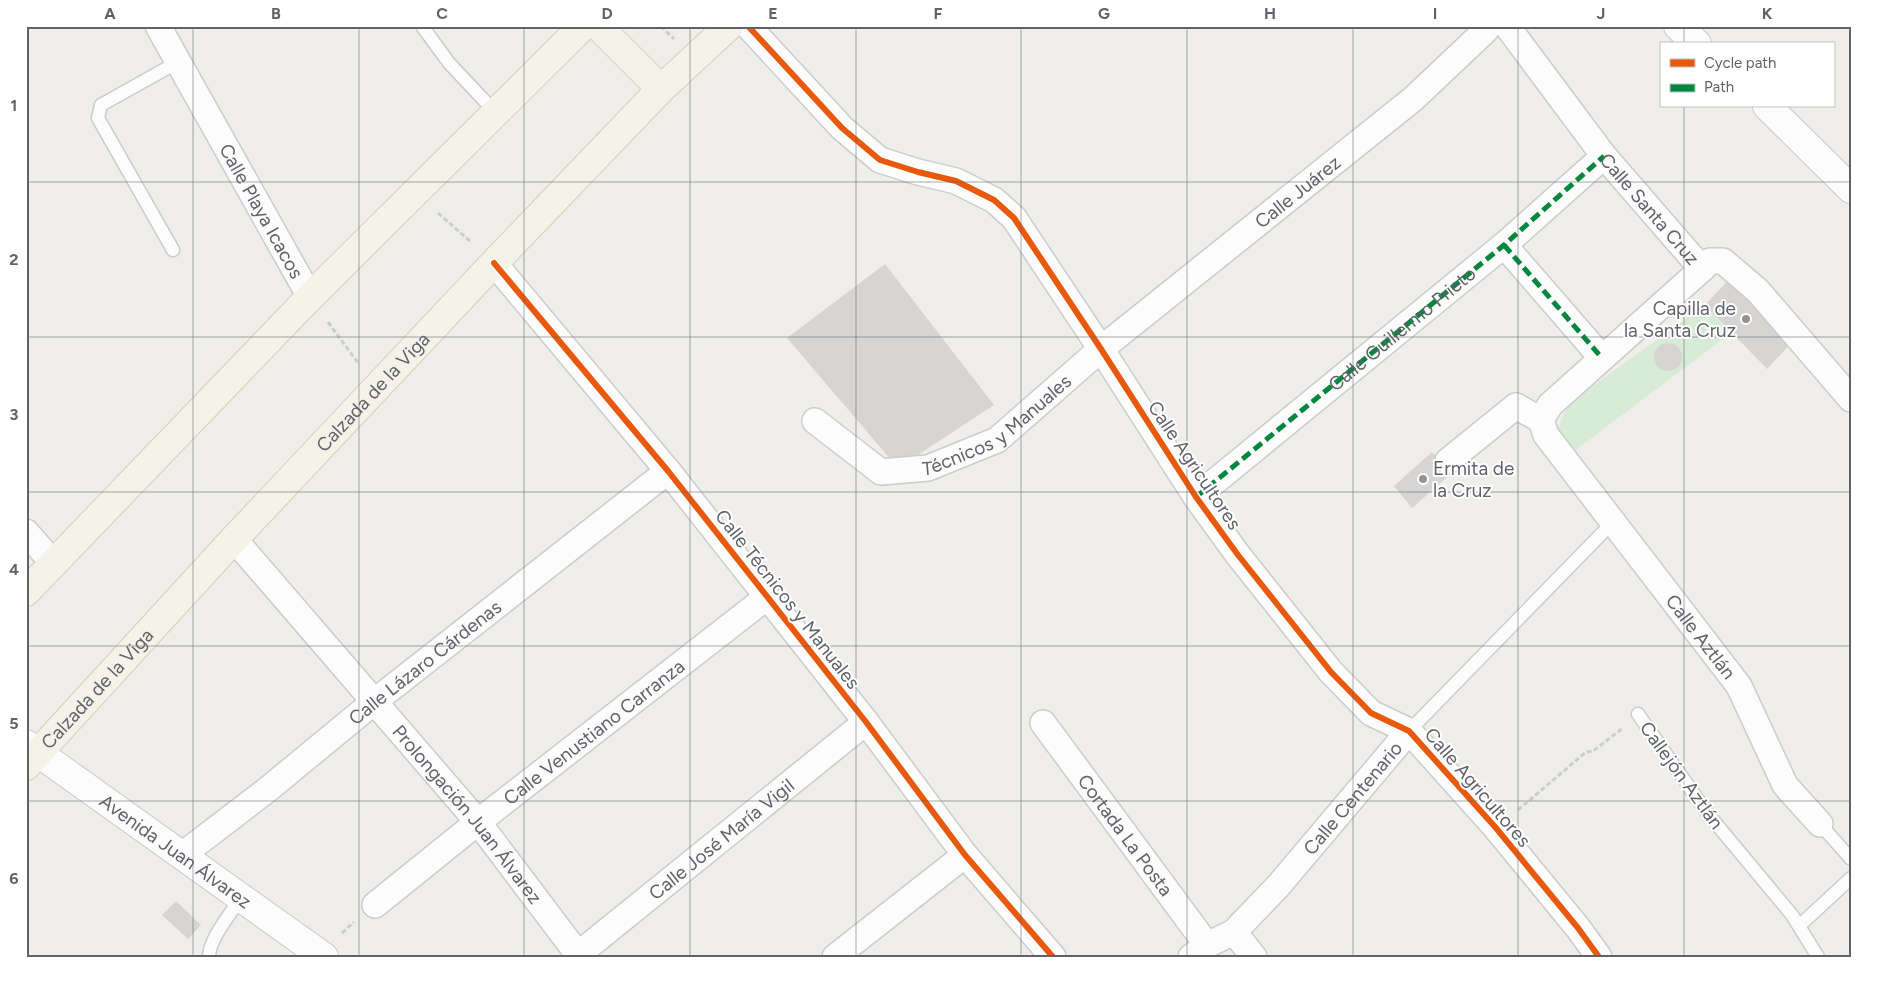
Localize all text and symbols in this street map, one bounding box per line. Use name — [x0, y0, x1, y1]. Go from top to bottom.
text: A — [104, 4, 116, 23]
text: B — [271, 4, 281, 23]
text: C — [436, 4, 448, 23]
text: D — [601, 4, 613, 23]
text: E — [768, 4, 778, 23]
text: F — [934, 4, 943, 23]
text: G — [1098, 4, 1110, 23]
text: H — [1264, 4, 1276, 23]
text: I — [1433, 4, 1437, 23]
text: J — [1597, 4, 1605, 23]
text: K — [1762, 4, 1773, 23]
legend — [1660, 42, 1834, 108]
text: Cycle path — [1704, 54, 1776, 72]
text: Path — [1704, 78, 1734, 96]
text: 1 — [11, 96, 17, 115]
street label: Calle Playa Icacos — [214, 140, 308, 283]
street label: Calle Santa Cruz — [1595, 148, 1704, 270]
street label: Calle Juárez — [1250, 151, 1345, 233]
text: 2 — [9, 250, 19, 269]
street label: Calle Guillermo Prieto — [1324, 262, 1481, 396]
place label: Capilla de la Santa Cruz — [1624, 297, 1736, 342]
marker: Capilla de la Santa Cruz — [1740, 313, 1752, 325]
street label: Calzada de la Viga — [311, 328, 435, 457]
street label: Técnicos y Manuales — [921, 370, 1076, 480]
street label: Calle Agricultores — [1143, 397, 1246, 534]
text: 3 — [10, 405, 19, 424]
place label: Ermita de la Cruz — [1433, 457, 1514, 502]
marker: Ermita de la Cruz — [1417, 473, 1429, 485]
street label: Calle Técnicos y Manuales — [710, 505, 865, 694]
text: 4 — [9, 560, 19, 579]
street label: Calle Aztlán — [1661, 590, 1740, 684]
street label: Calle Lázaro Cárdenas — [344, 595, 506, 730]
street label: Calzada de la Viga — [36, 624, 158, 754]
street label: Calle Venustiano Carranza — [499, 655, 689, 810]
text: 5 — [9, 714, 19, 733]
street label: Callejón Aztlán — [1635, 717, 1728, 834]
street label: Prolongación Juan Álvarez — [387, 720, 547, 909]
street label: Calle Agricultores — [1420, 723, 1536, 852]
street label: Calle Centenario — [1299, 737, 1407, 860]
street label: Cortada La Posta — [1073, 770, 1178, 900]
street label: Calle José María Vigil — [644, 774, 799, 905]
street label: Avenida Juan Álvarez — [95, 789, 256, 913]
text: 6 — [9, 869, 19, 888]

